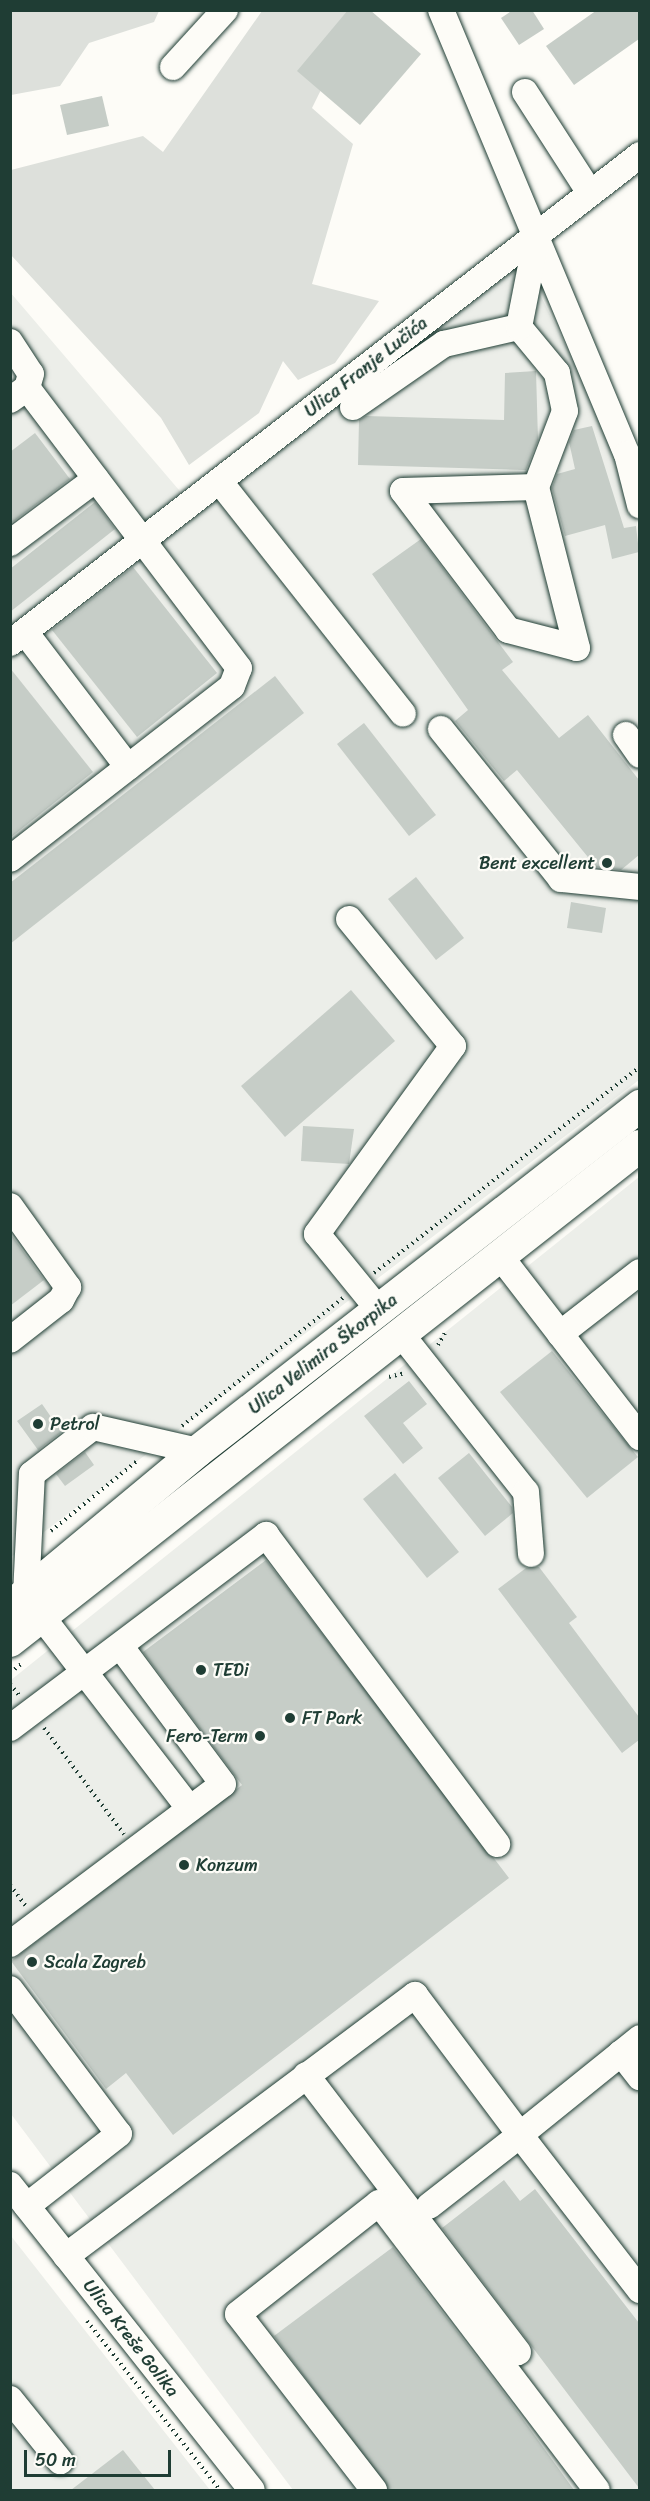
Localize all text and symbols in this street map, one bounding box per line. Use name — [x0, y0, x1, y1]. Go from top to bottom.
street label: Ulica Franje Lučića — [300, 312, 432, 422]
place label: Bent excellent — [480, 852, 595, 874]
marker: Bent excellent — [600, 856, 614, 870]
street label: Ulica Velimira Škorpika — [244, 1289, 402, 1419]
place label: Petrol — [50, 1413, 100, 1435]
marker: Petrol — [31, 1417, 45, 1431]
place label: TEDi — [213, 1659, 249, 1681]
marker: TEDi — [194, 1663, 208, 1677]
place label: FT Park — [302, 1707, 363, 1729]
marker: FT Park — [283, 1711, 297, 1725]
place label: Fero-Term — [166, 1725, 248, 1747]
marker: Fero-Term — [253, 1729, 267, 1743]
place label: Konzum — [196, 1854, 258, 1876]
marker: Konzum — [177, 1858, 191, 1872]
place label: Scala Zagreb — [44, 1951, 146, 1973]
marker: Scala Zagreb — [25, 1955, 39, 1969]
street label: Ulica Kreše Golika — [78, 2275, 184, 2401]
scale bar — [27, 2438, 174, 2476]
text: 50 m — [35, 2444, 76, 2476]

